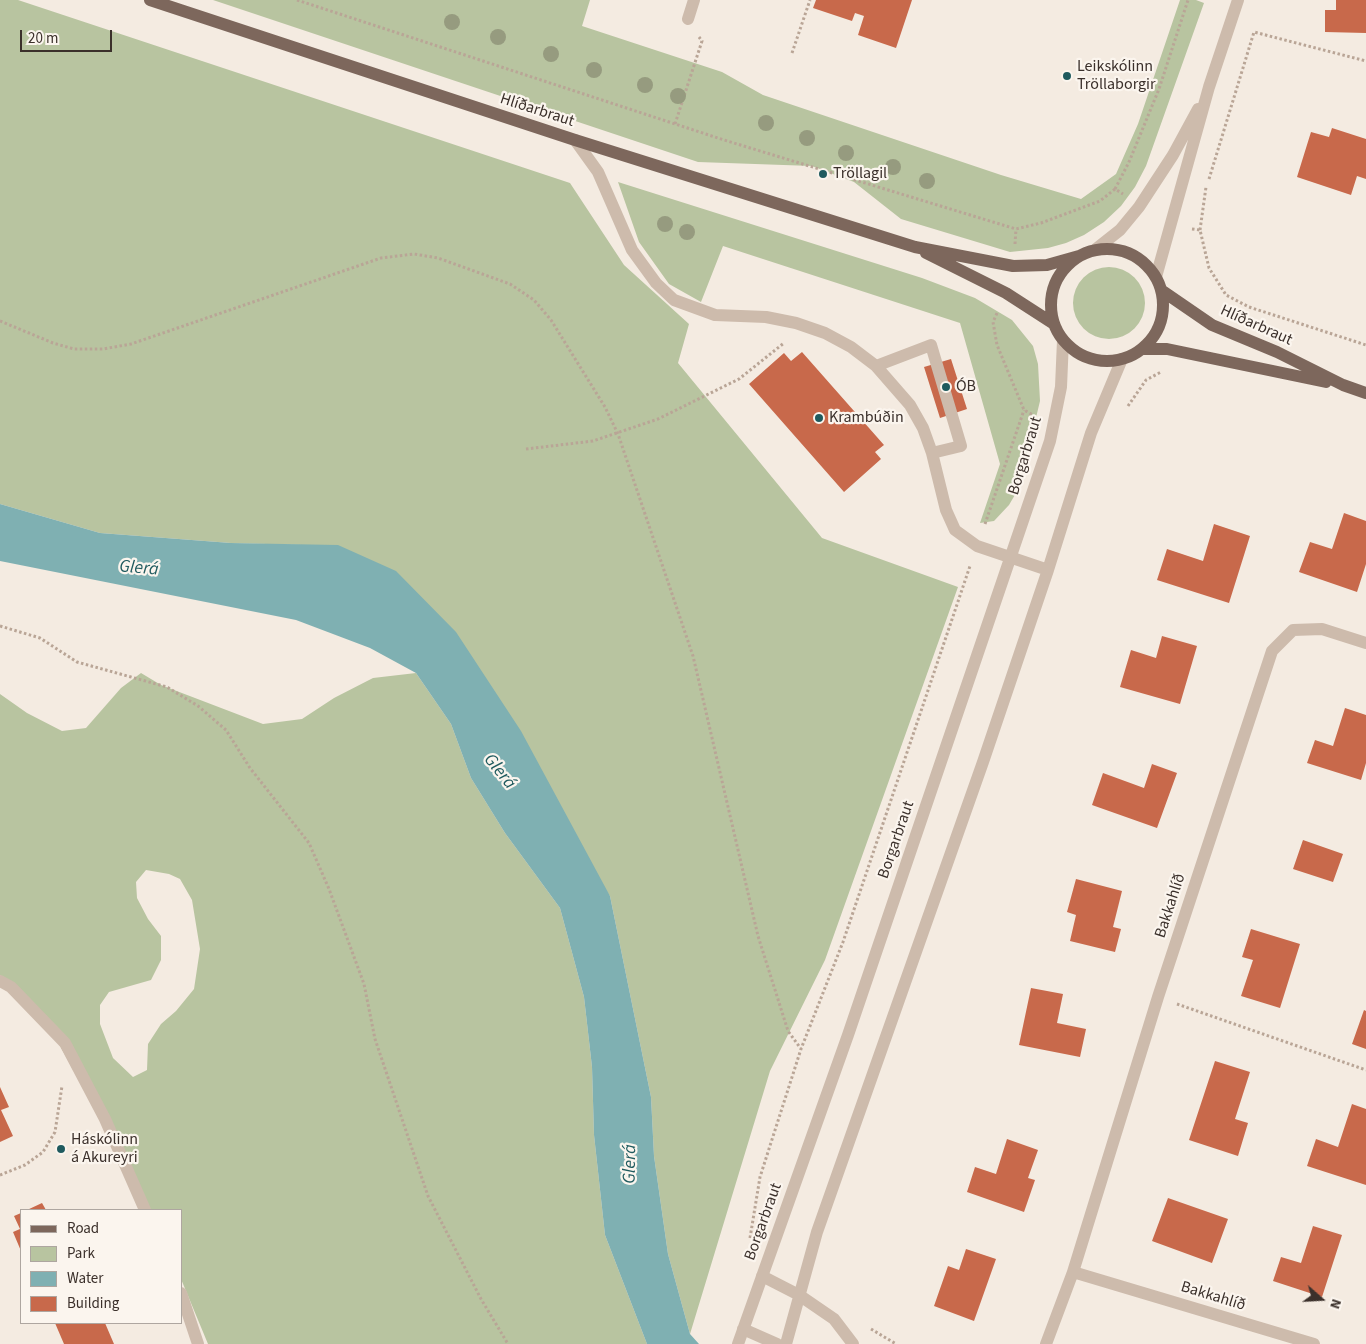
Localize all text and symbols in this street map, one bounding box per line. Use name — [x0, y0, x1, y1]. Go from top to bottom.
scale bar — [22, 20, 115, 52]
text: 20 m — [28, 28, 58, 49]
place label: Leikskólinn Tröllaborgir — [1077, 57, 1156, 95]
marker: Leikskólinn Tröllaborgir — [1061, 70, 1073, 82]
street label: Hlíðarbraut — [497, 90, 577, 132]
place label: Tröllagil — [833, 164, 887, 184]
marker: Tröllagil — [817, 168, 829, 180]
street label: Hlíðarbraut — [1217, 302, 1295, 350]
place label: ÓB — [956, 377, 976, 397]
marker: ÓB — [940, 381, 952, 393]
place label: Krambúðin — [829, 408, 904, 428]
marker: Krambúðin — [813, 412, 825, 424]
street label: Borgarbraut — [1005, 414, 1047, 498]
water label: Glerá — [118, 557, 160, 581]
water label: Glerá — [478, 750, 520, 794]
street label: Borgarbraut — [875, 799, 919, 881]
street label: Bakkahlíð — [1152, 871, 1190, 941]
place label: Háskólinn á Akureyri — [71, 1130, 138, 1168]
marker: Háskólinn á Akureyri — [55, 1143, 67, 1155]
water label: Glerá — [620, 1144, 642, 1184]
street label: Borgarbraut — [741, 1181, 787, 1263]
legend — [20, 1209, 182, 1324]
text: Road — [67, 1218, 99, 1239]
text: Park — [67, 1243, 95, 1264]
text: Water — [67, 1268, 103, 1289]
north arrow — [1296, 1274, 1346, 1324]
street label: Bakkahlíð — [1178, 1278, 1248, 1316]
text: Building — [67, 1293, 119, 1314]
text: N — [1324, 1296, 1346, 1312]

